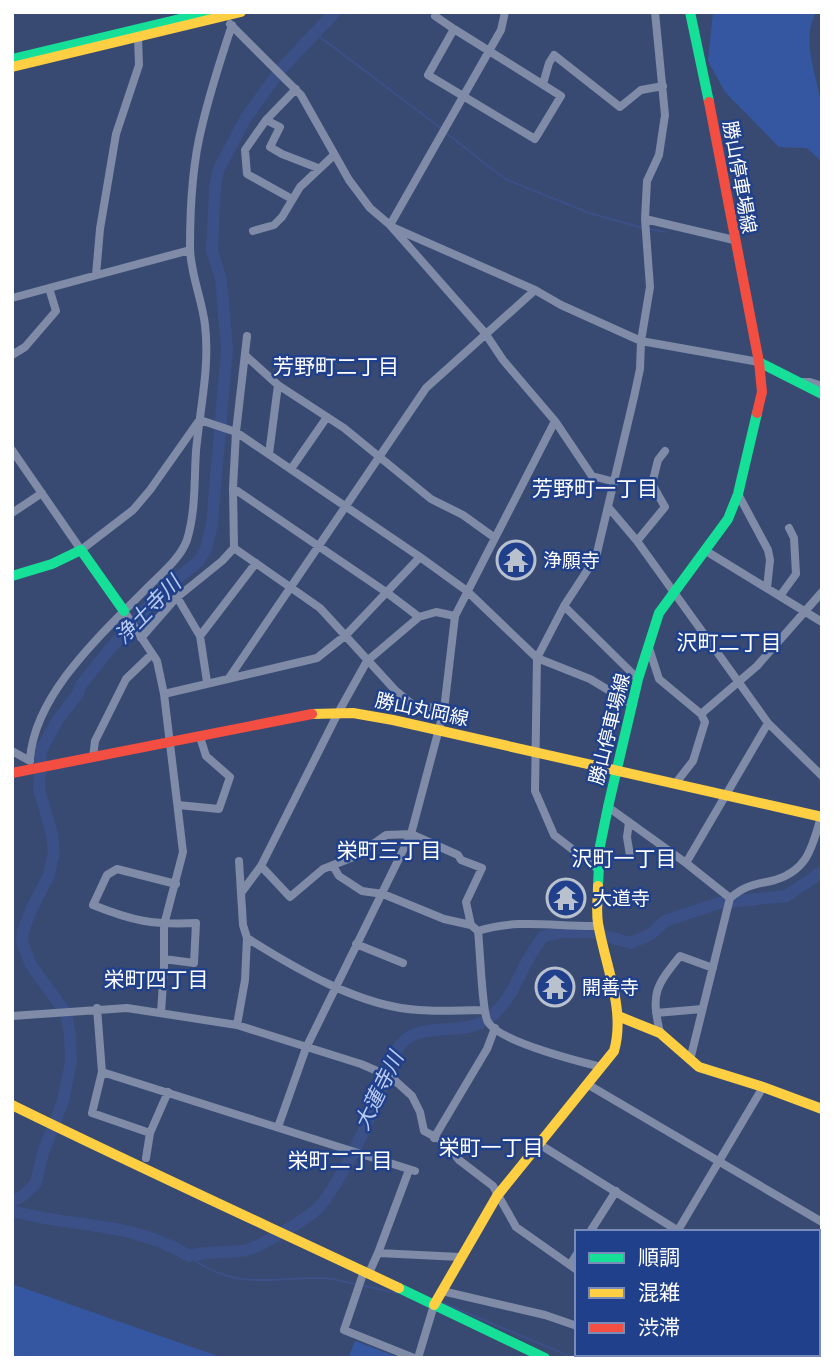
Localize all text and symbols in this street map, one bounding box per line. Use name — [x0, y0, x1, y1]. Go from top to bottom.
street label: 勝山停車場線 — [718, 119, 762, 235]
district label: 芳野町二丁目 — [273, 353, 399, 380]
district label: 芳野町一丁目 — [532, 475, 658, 502]
temple icon: 浄願寺 — [495, 539, 537, 581]
place label: 浄願寺 — [543, 548, 600, 572]
water label: 浄土寺川 — [109, 569, 188, 649]
district label: 沢町二丁目 — [677, 629, 782, 656]
street label: 勝山停車場線 — [584, 671, 634, 787]
street label: 勝山丸岡線 — [373, 687, 471, 731]
district label: 栄町三丁目 — [337, 837, 442, 864]
district label: 沢町一丁目 — [572, 845, 677, 872]
temple icon: 大道寺 — [545, 877, 587, 919]
place label: 大道寺 — [593, 886, 650, 910]
district label: 栄町四丁目 — [104, 966, 209, 993]
temple icon: 開善寺 — [534, 966, 576, 1008]
place label: 開善寺 — [582, 975, 639, 999]
water label: 大蓮寺川 — [348, 1045, 410, 1134]
district label: 栄町一丁目 — [439, 1134, 544, 1161]
district label: 栄町二丁目 — [288, 1147, 393, 1174]
legend — [575, 1230, 820, 1356]
text: 順調 — [638, 1244, 680, 1271]
text: 混雑 — [638, 1279, 680, 1306]
text: 渋滞 — [638, 1314, 680, 1341]

